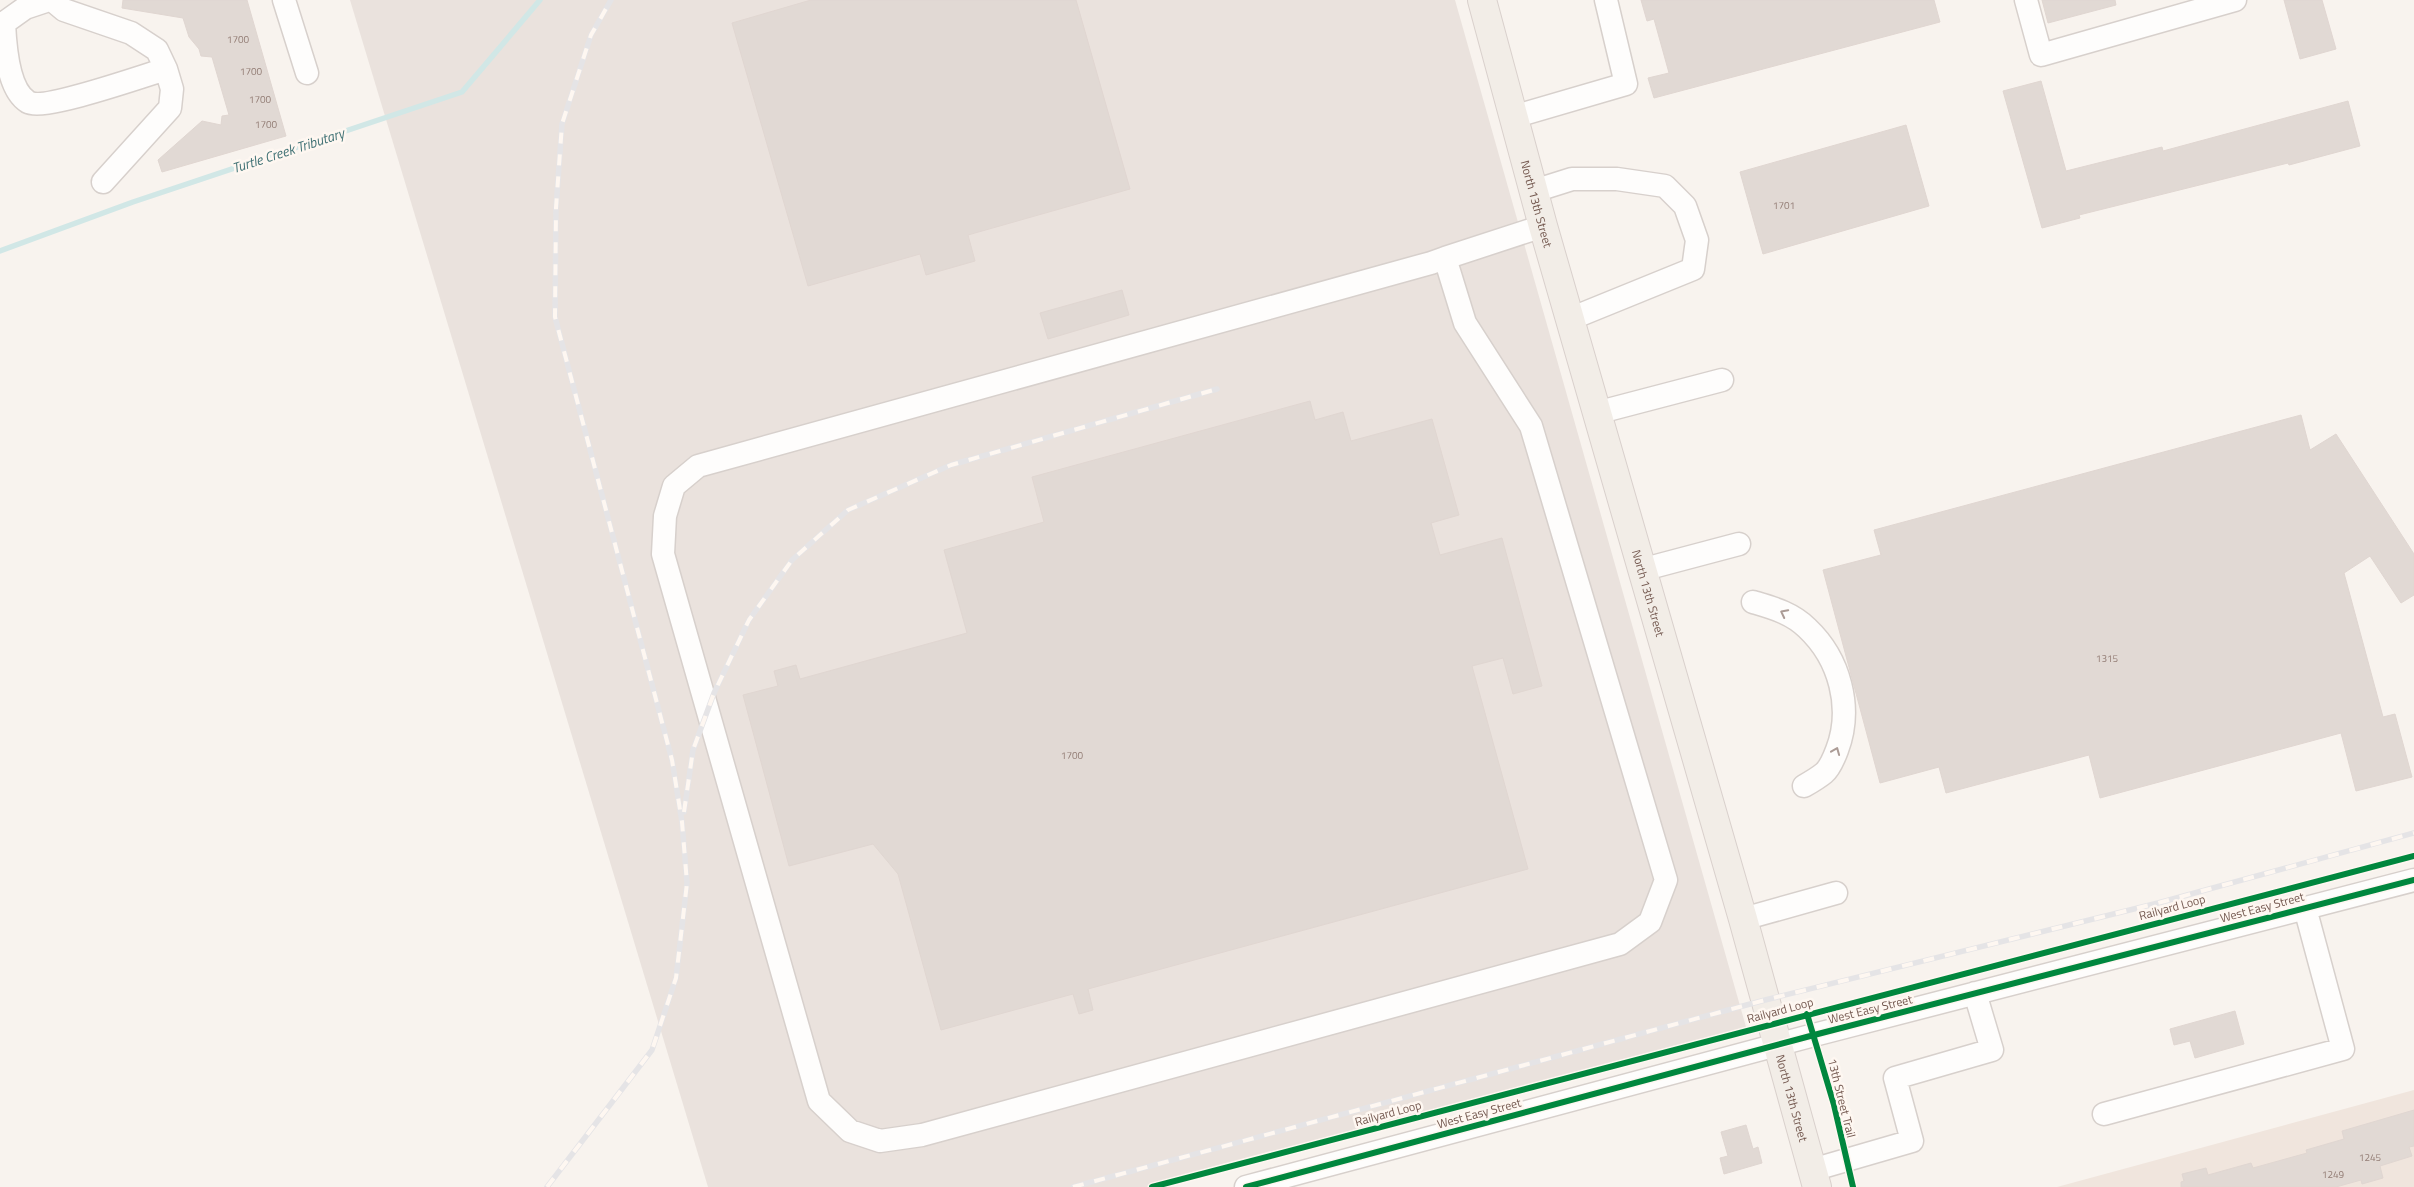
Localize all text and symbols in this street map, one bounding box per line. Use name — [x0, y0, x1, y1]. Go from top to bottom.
house number: 1700 — [227, 32, 250, 47]
house number: 1700 — [240, 64, 263, 79]
house number: 1700 — [249, 92, 272, 107]
house number: 1700 — [255, 117, 278, 132]
water label: Turtle Creek Tributary — [229, 121, 348, 178]
street label: North 13th Street — [1516, 158, 1558, 250]
house number: 1701 — [1773, 198, 1795, 213]
street label: North 13th Street — [1627, 547, 1671, 639]
one-way arrow — [1780, 609, 1789, 619]
house number: 1315 — [2096, 651, 2119, 666]
one-way arrow — [1830, 747, 1841, 756]
house number: 1700 — [1061, 748, 1084, 763]
street label: West Easy Street — [2218, 886, 2307, 927]
street label: Railyard Loop — [2137, 889, 2207, 925]
street label: West Easy Street — [1826, 989, 1915, 1029]
street label: Railyard Loop — [1745, 992, 1815, 1028]
street label: North 13th Street — [1771, 1052, 1814, 1144]
street label: 13th Street Trail — [1823, 1056, 1861, 1140]
street label: West Easy Street — [1435, 1092, 1524, 1133]
street label: Railyard Loop — [1353, 1095, 1423, 1131]
house number: 1245 — [2359, 1150, 2382, 1165]
house number: 1249 — [2322, 1167, 2345, 1182]

